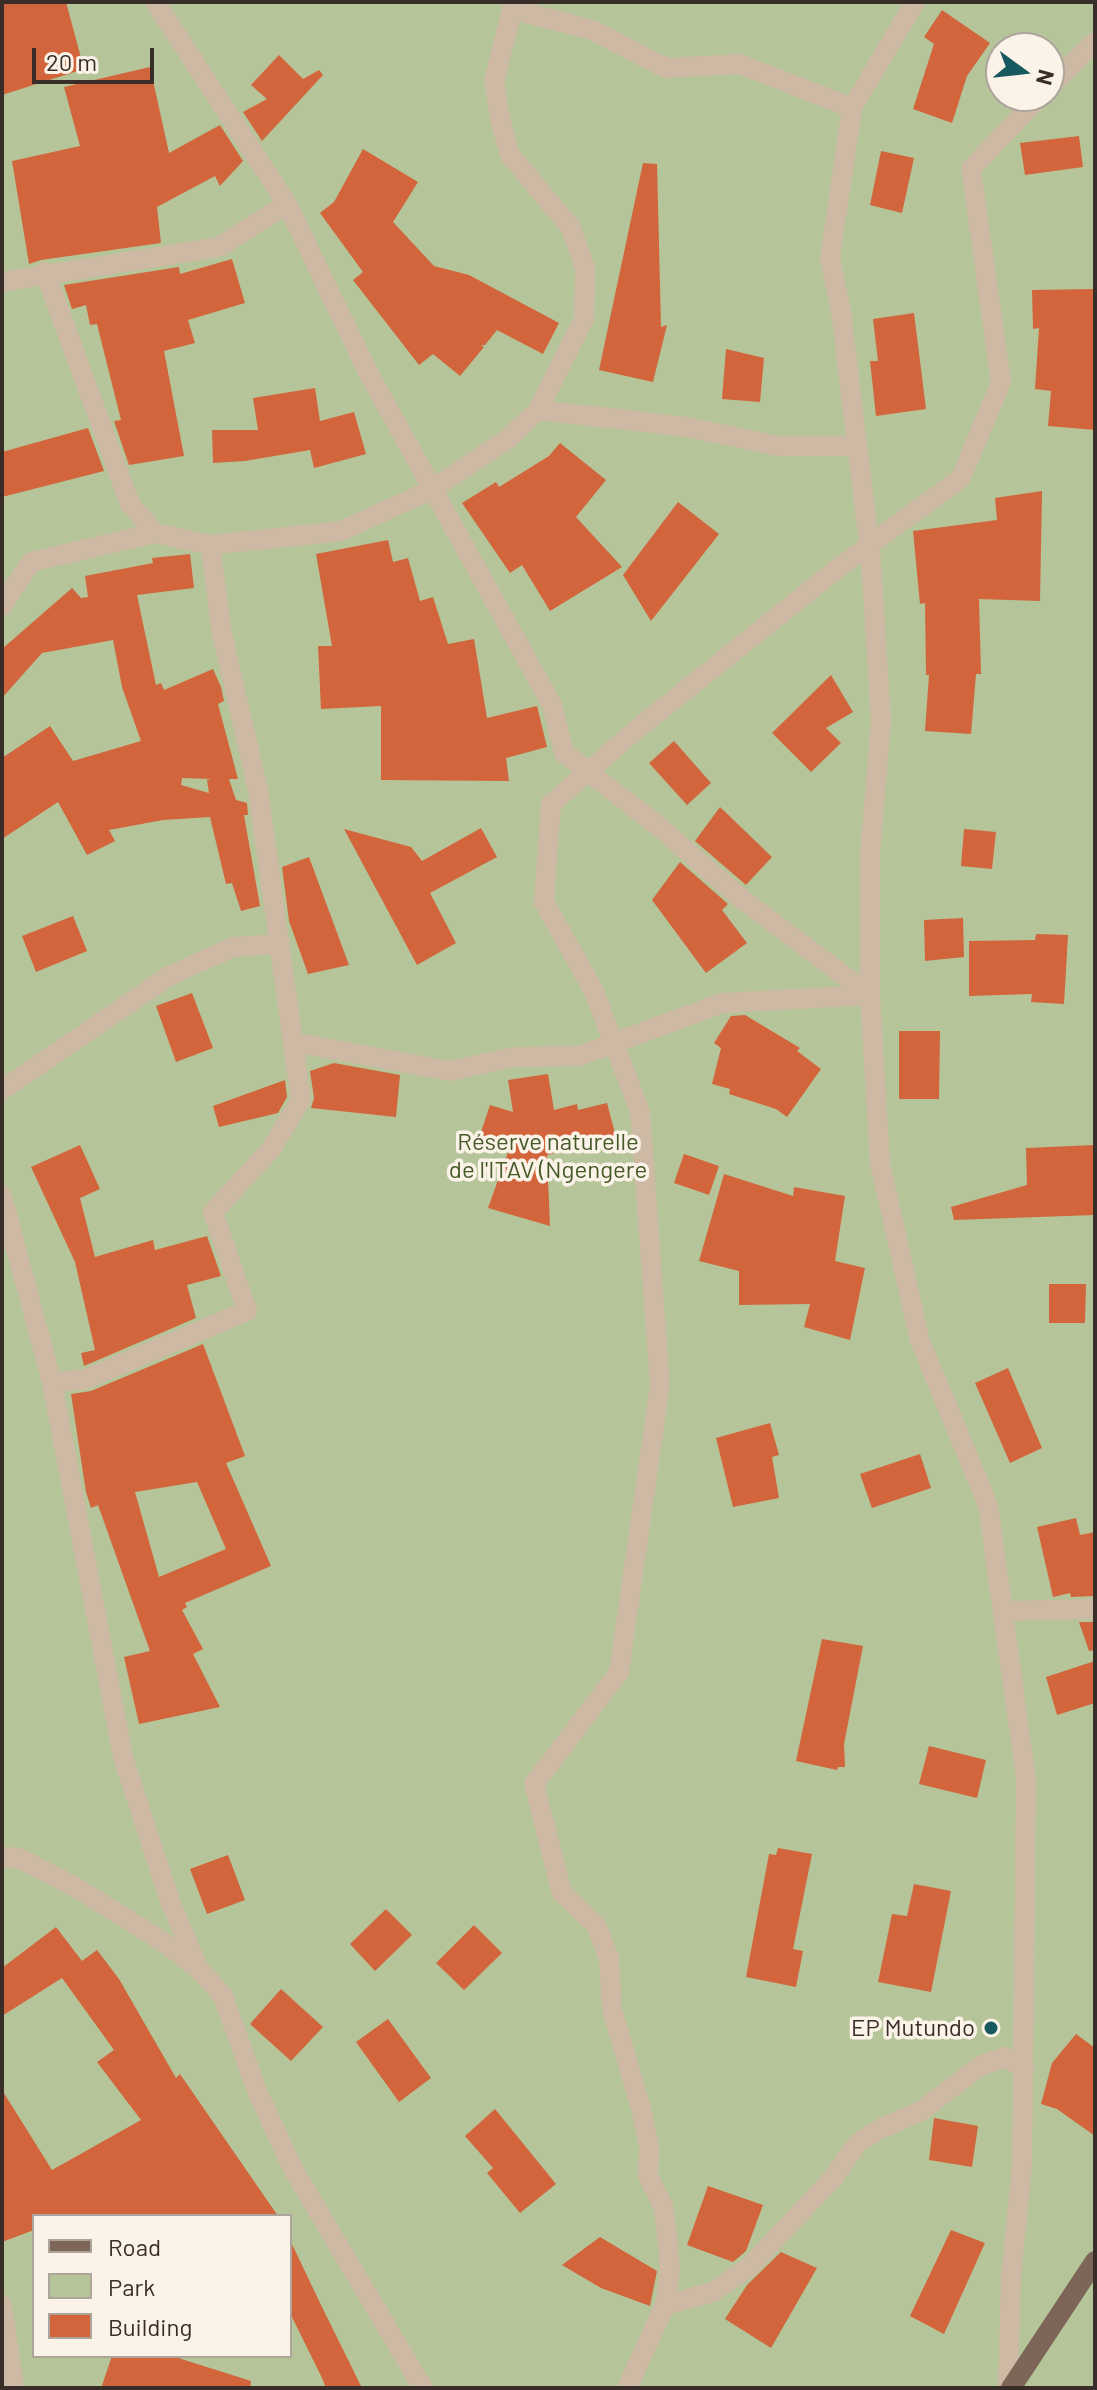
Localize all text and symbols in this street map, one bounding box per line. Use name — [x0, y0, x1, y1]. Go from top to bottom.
scale bar — [36, 32, 158, 82]
north arrow — [985, 32, 1065, 112]
text: 20 m — [46, 47, 97, 76]
text: N — [1032, 67, 1061, 88]
park label: Réserve naturelle de l'ITAV (Ngengere — [449, 1128, 647, 1184]
place label: EP Mutundo — [851, 2014, 975, 2042]
marker: EP Mutundo — [982, 2019, 1000, 2037]
legend — [32, 2214, 292, 2358]
text: Road — [108, 2232, 161, 2261]
text: Park — [108, 2272, 155, 2301]
text: Building — [108, 2312, 192, 2341]

